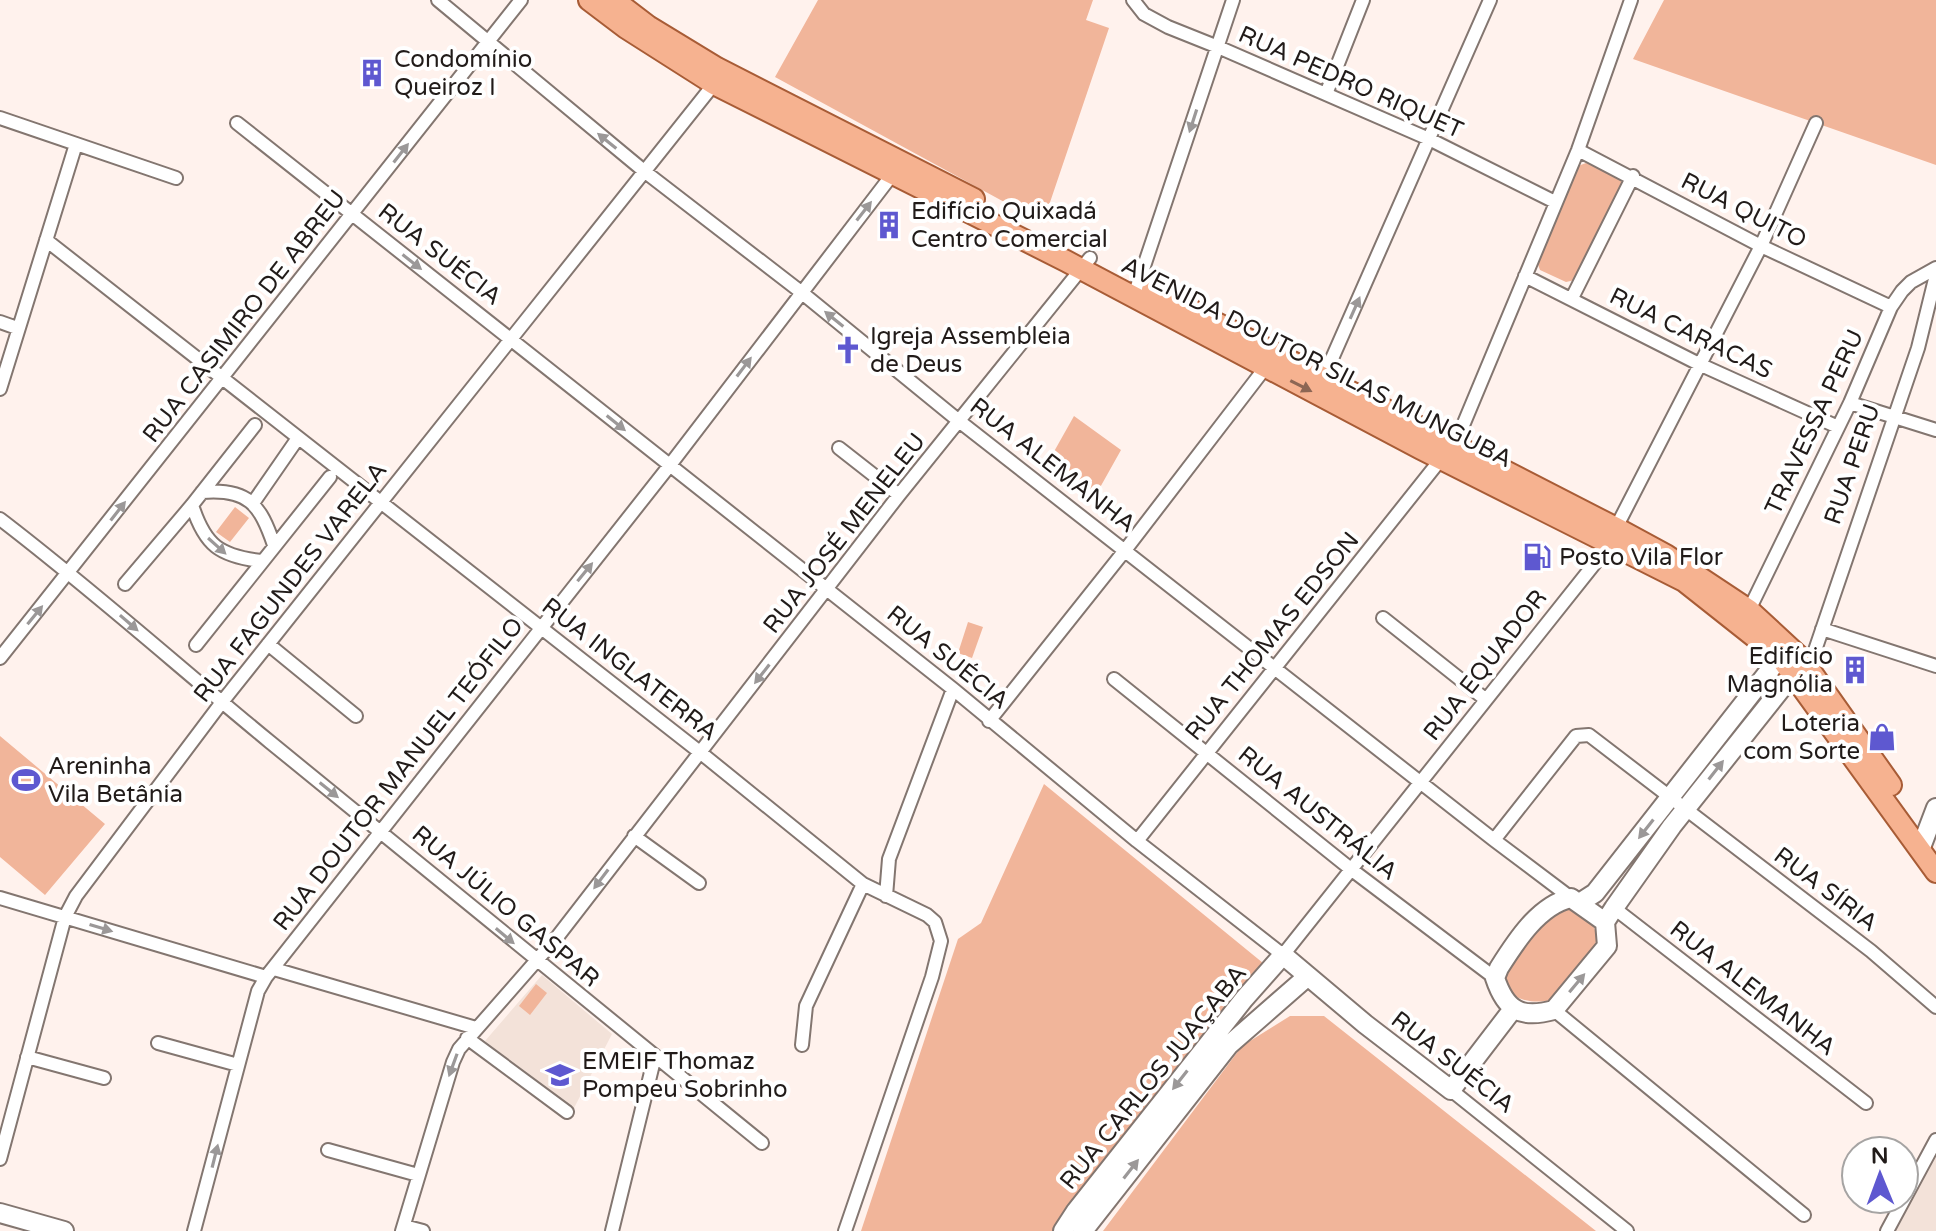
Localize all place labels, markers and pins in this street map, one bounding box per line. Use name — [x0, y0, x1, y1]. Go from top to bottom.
place label: Condomínio Queiroz I — [394, 45, 532, 102]
building icon: Condomínio Queiroz I — [357, 58, 387, 88]
place label: Edifício Quixadá Centro Comercial — [911, 197, 1108, 254]
building icon: Edifício Quixadá Centro Comercial — [874, 210, 904, 240]
place label: Igreja Assembleia de Deus — [870, 322, 1071, 379]
church icon: Igreja Assembleia de Deus — [833, 335, 863, 365]
fuel station icon: Posto Vila Flor — [1522, 542, 1552, 572]
place label: Posto Vila Flor — [1559, 543, 1724, 572]
place label: Edifício Magnólia — [1727, 642, 1833, 699]
building icon: Edifício Magnólia — [1840, 655, 1870, 685]
place label: Loteria com Sorte — [1743, 709, 1860, 766]
shop icon: Loteria com Sorte — [1867, 722, 1897, 752]
place label: Areninha Vila Betânia — [48, 752, 183, 809]
sports icon: Areninha Vila Betânia — [11, 765, 41, 795]
place label: EMEIF Thomaz Pompeu Sobrinho — [582, 1047, 788, 1104]
school or university icon: EMEIF Thomaz Pompeu Sobrinho — [545, 1060, 575, 1090]

